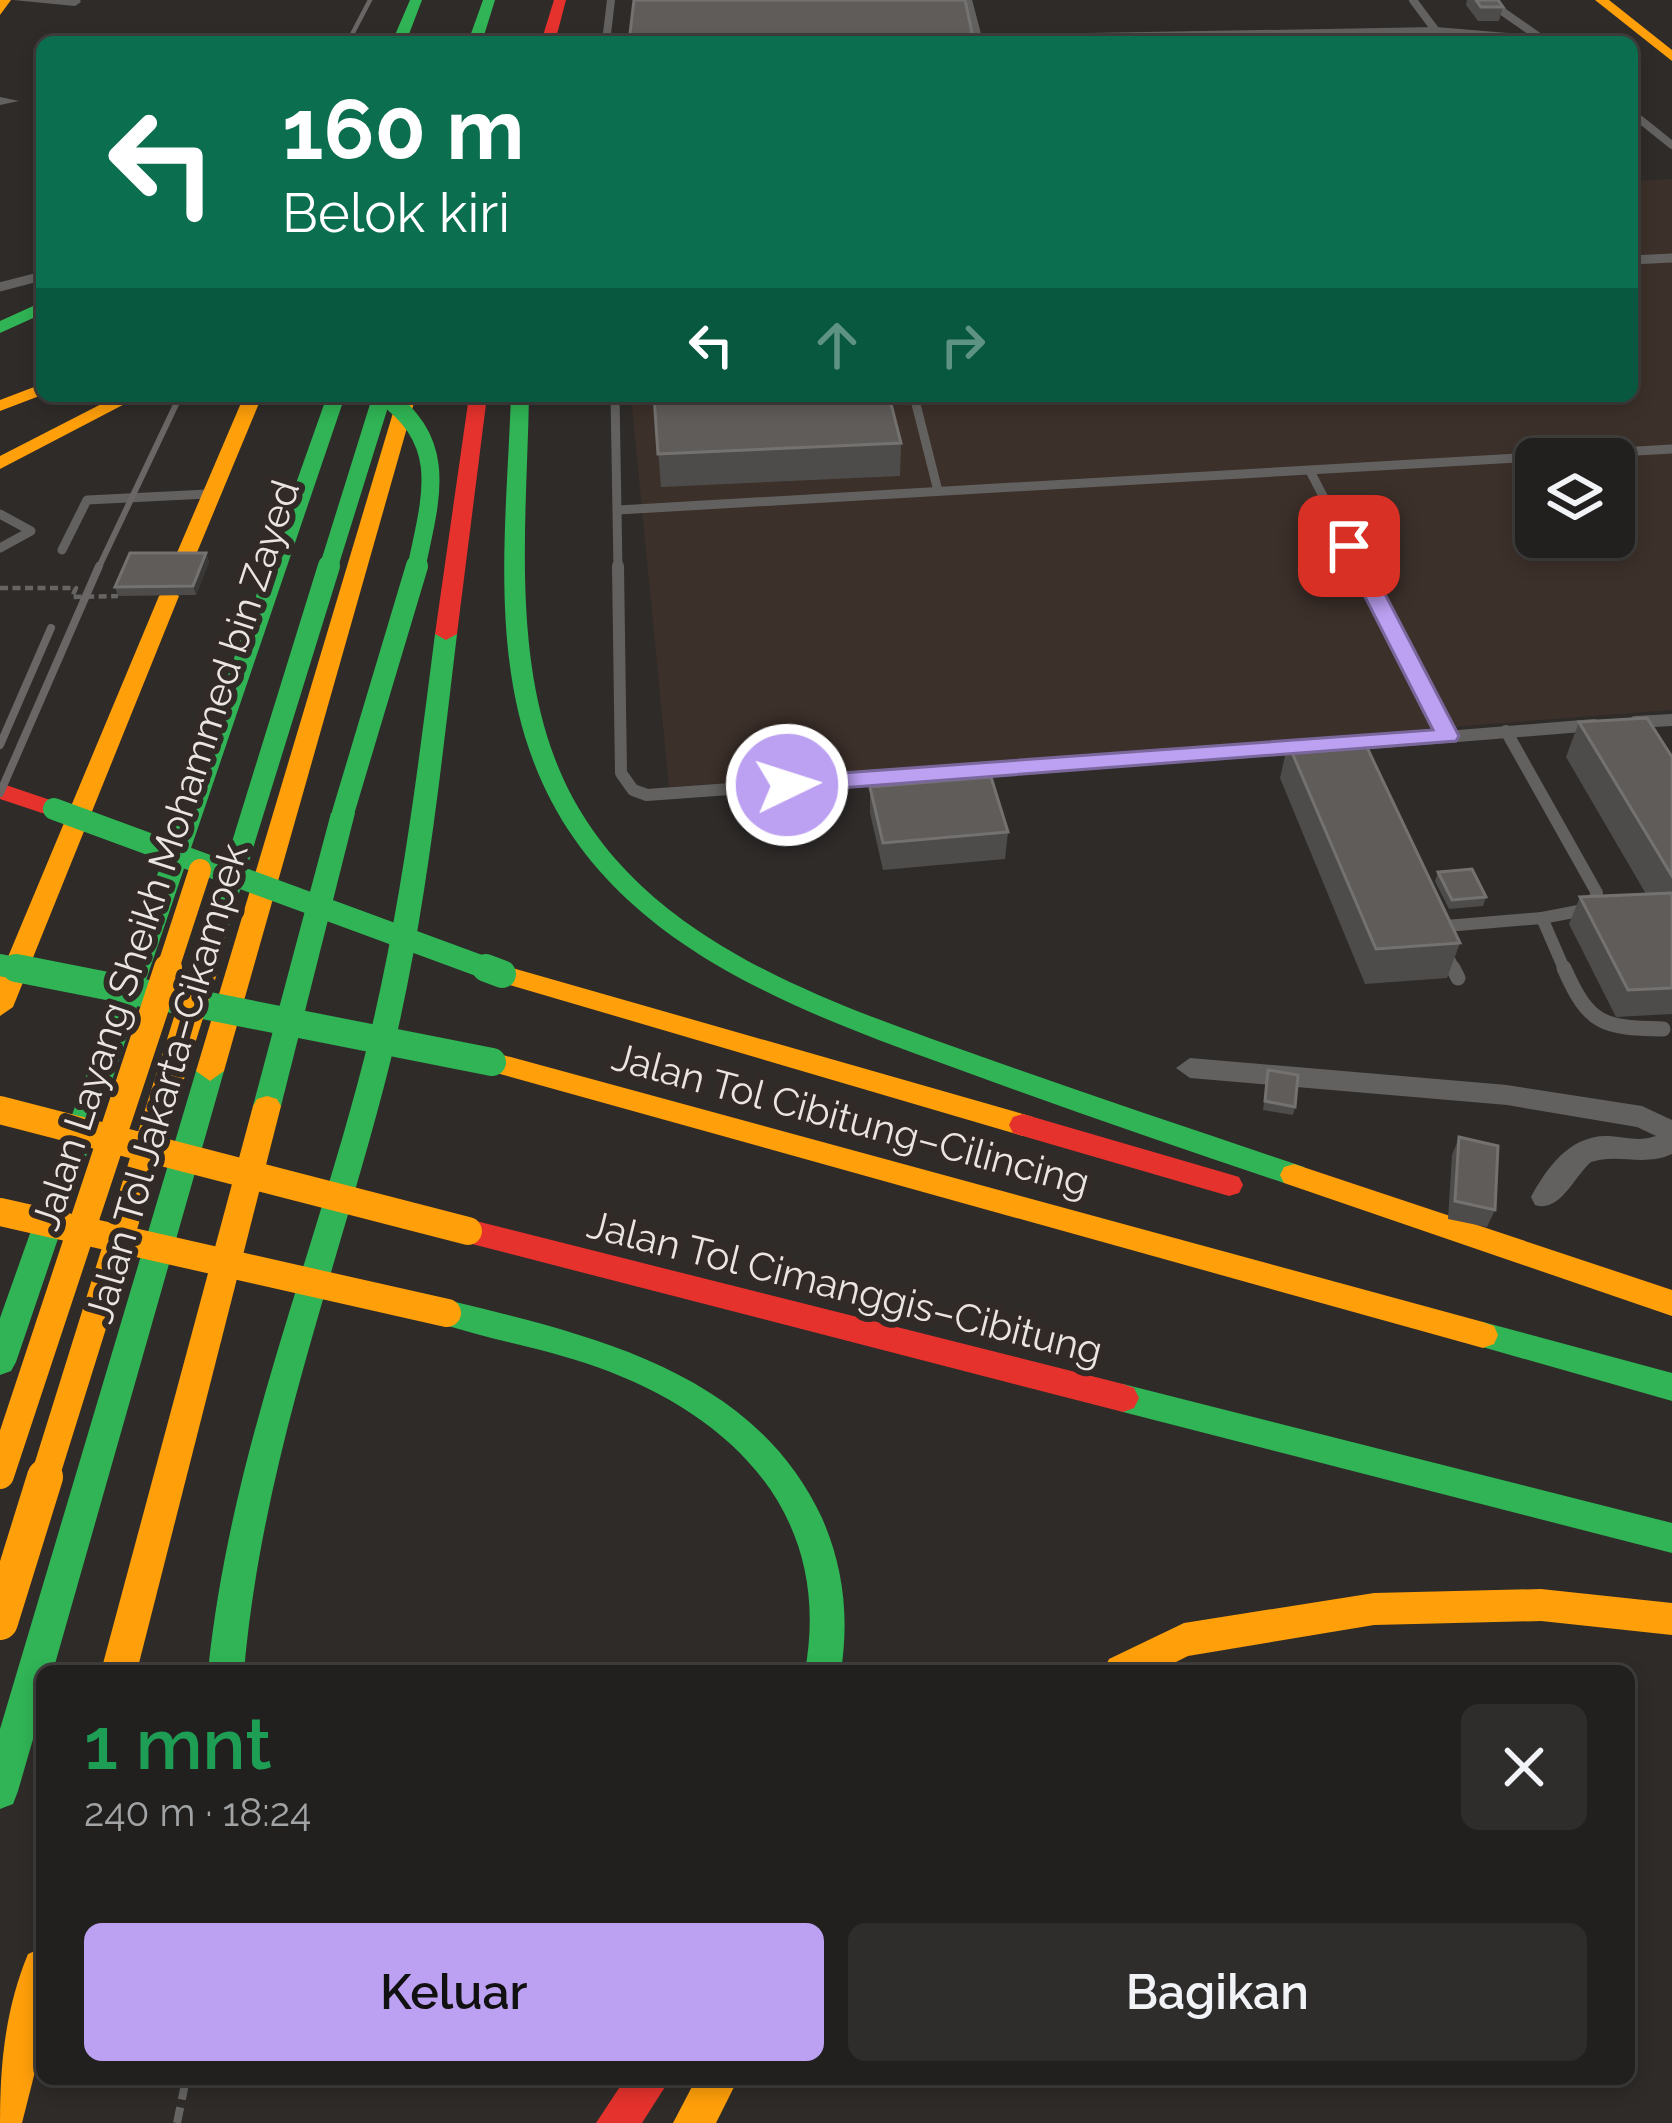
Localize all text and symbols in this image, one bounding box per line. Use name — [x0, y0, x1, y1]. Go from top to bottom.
text: 160 m — [282, 80, 524, 179]
icon: left — [84, 84, 240, 240]
text: Belok kiri — [282, 181, 510, 245]
icon: left — [678, 312, 744, 378]
icon: ahead — [804, 312, 870, 378]
icon: right — [930, 312, 996, 378]
map controls — [1515, 438, 1635, 558]
button: layers — [1515, 438, 1635, 558]
street label: Jalan Layang Sheikh Mohammed bin Zayed — [22, 474, 308, 1236]
pin — [1298, 495, 1400, 597]
icon: arrive — [1316, 513, 1382, 579]
position arrow — [724, 722, 850, 848]
street label: Jalan Tol Jakarta–Cikampek — [75, 838, 257, 1328]
street label: Jalan Tol Cibitung–Cilincing — [607, 1033, 1095, 1205]
street label: Jalan Tol Cimanggis–Cibitung — [583, 1201, 1107, 1373]
text: 1 mnt — [84, 1701, 272, 1786]
button: close — [1461, 1704, 1587, 1830]
text: 240 m · 18:24 — [84, 1789, 311, 1835]
button: Keluar — [84, 1923, 824, 2061]
button: Bagikan — [848, 1923, 1587, 2061]

